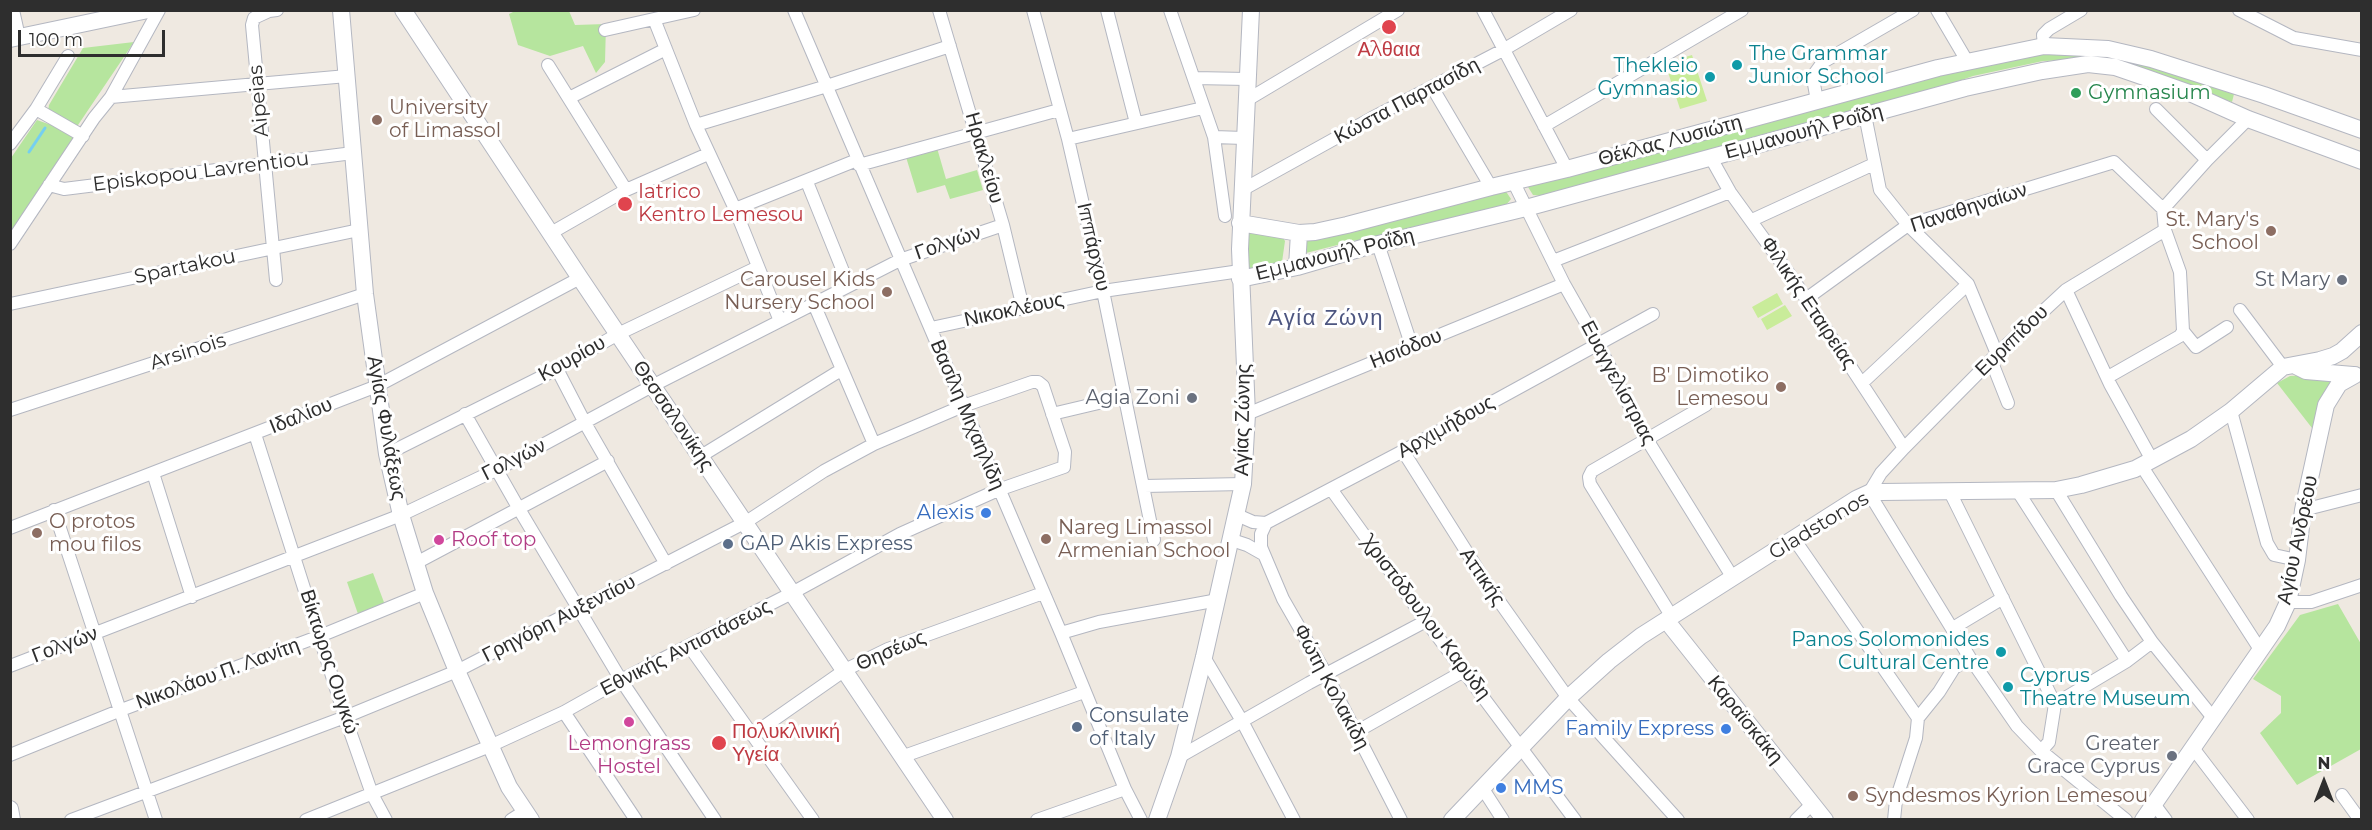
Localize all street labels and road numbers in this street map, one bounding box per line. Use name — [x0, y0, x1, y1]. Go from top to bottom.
street label: Κώστα Παρτασίδη — [1330, 53, 1484, 149]
street label: Aipeias — [244, 64, 274, 138]
street label: Εμμανουήλ Ροΐδη — [1722, 99, 1886, 165]
street label: Ηρακλείου — [960, 110, 1008, 206]
street label: Θέκλας Λυσιώτη — [1596, 110, 1744, 172]
street label: Episkopou Lavrentiou — [91, 147, 311, 197]
street label: Παναθηναίων — [1908, 178, 2030, 238]
street label: Ιππάρχου — [1071, 200, 1115, 294]
street label: Γολγών — [912, 220, 984, 266]
street label: Εμμανουήλ Ροΐδη — [1253, 224, 1417, 286]
street label: Φιλικής Εταιρείας — [1755, 232, 1861, 374]
street label: Spartakou — [132, 245, 238, 289]
street label: Νικοκλέους — [962, 288, 1066, 332]
street label: Ευριπίδου — [1971, 300, 2053, 382]
street label: Ευαγγελίστριας — [1575, 317, 1661, 449]
street label: Ησιόδου — [1366, 324, 1446, 374]
street label: Arsinois — [147, 328, 229, 376]
street label: Κουρίου — [534, 331, 610, 387]
street label: Βασίλη Μιχαηλίδη — [925, 336, 1009, 494]
street label: Αγίας Φυλάξεως — [361, 354, 411, 502]
street label: Θεσσαλονίκης — [627, 356, 719, 476]
street label: Αγίας Ζώνης — [1230, 364, 1256, 476]
street label: Αρχιμήδους — [1393, 390, 1499, 464]
street label: Ιδαλίου — [266, 393, 336, 439]
street label: Γολγών — [478, 434, 550, 486]
street label: Αγίου Ανδρέου — [2273, 473, 2323, 607]
street label: Gladstonos — [1765, 487, 1873, 565]
street label: Χριστόδουλου Καρύδη — [1357, 531, 1495, 705]
street label: Αττικής — [1454, 544, 1510, 610]
street label: Γρηγόρη Αυξεντίου — [478, 570, 640, 668]
street label: Βίκτωρος Ουγκώ — [294, 587, 364, 737]
street label: Εθνικής Αντιστάσεως — [597, 595, 775, 701]
street label: Φώτη Κολακίδη — [1288, 620, 1374, 754]
street label: Γολγών — [29, 622, 101, 668]
street label: Θησέως — [853, 626, 929, 676]
street label: Νικολάου Π. Λανίτη — [133, 633, 303, 715]
street label: Καραϊσκάκη — [1702, 671, 1788, 769]

